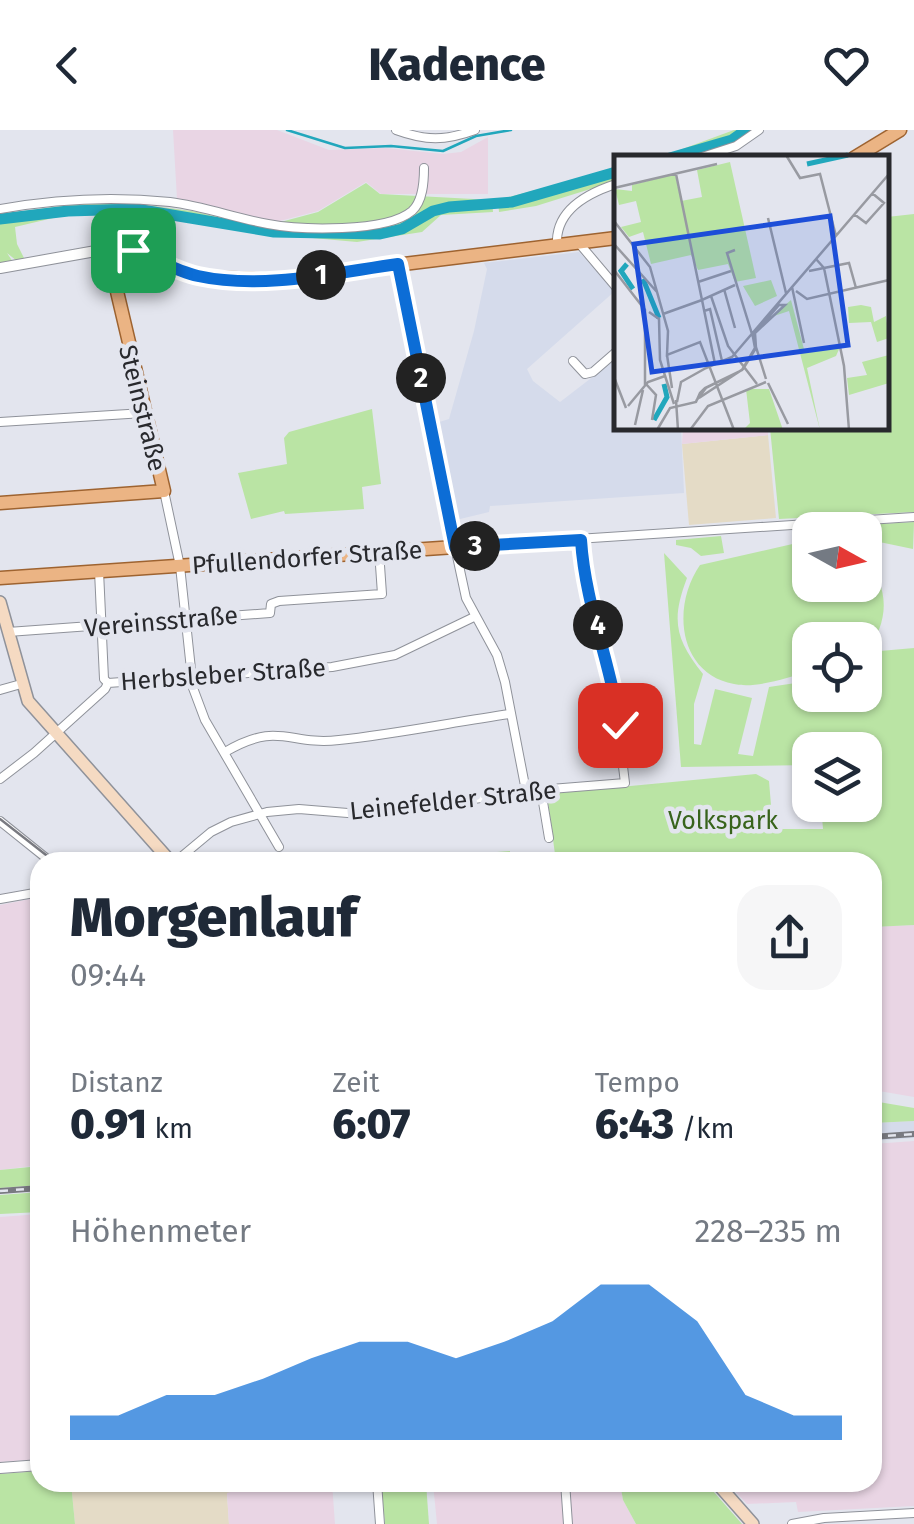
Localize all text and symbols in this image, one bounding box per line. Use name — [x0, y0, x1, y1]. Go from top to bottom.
icon: back — [40, 38, 95, 93]
text: Kadence — [369, 38, 545, 92]
icon: heart — [819, 38, 874, 93]
inset map — [614, 155, 889, 430]
pin — [91, 208, 176, 293]
icon: arrive — [106, 223, 161, 278]
pin: 1 — [296, 250, 346, 300]
text: 1 — [315, 258, 328, 291]
street label: Steinstraße — [112, 342, 172, 475]
pin: 2 — [396, 353, 446, 403]
text: 2 — [414, 361, 428, 394]
north arrow — [792, 512, 882, 602]
map controls — [792, 512, 882, 822]
pin: 3 — [450, 521, 500, 571]
text: 3 — [468, 529, 482, 562]
street label: Pfullendorfer Straße — [191, 535, 423, 581]
street label: Vereinsstraße — [83, 600, 239, 644]
pin: 4 — [573, 600, 623, 650]
text: 4 — [590, 608, 606, 641]
button: locate — [792, 622, 882, 712]
street label: Herbsleber Straße — [119, 653, 327, 697]
pin — [578, 683, 663, 768]
icon: check — [593, 698, 648, 753]
button: layers — [792, 732, 882, 822]
street label: Leinefelder Straße — [348, 775, 558, 827]
park label: Volkspark — [668, 806, 778, 836]
text: Morgenlauf — [70, 885, 357, 951]
button: share — [737, 885, 842, 990]
text: 09:44 — [70, 956, 146, 994]
text: Distanz — [70, 1066, 163, 1099]
text: Zeit — [332, 1066, 380, 1099]
text: Tempo — [595, 1066, 680, 1099]
text: 0.91 — [70, 1099, 147, 1149]
text: 6:07 — [332, 1099, 411, 1149]
text: 6:43 — [595, 1099, 674, 1149]
text: km — [147, 1112, 193, 1145]
text: /km — [674, 1112, 735, 1145]
text: Höhenmeter — [70, 1212, 251, 1250]
text: 228–235 m — [694, 1212, 842, 1250]

